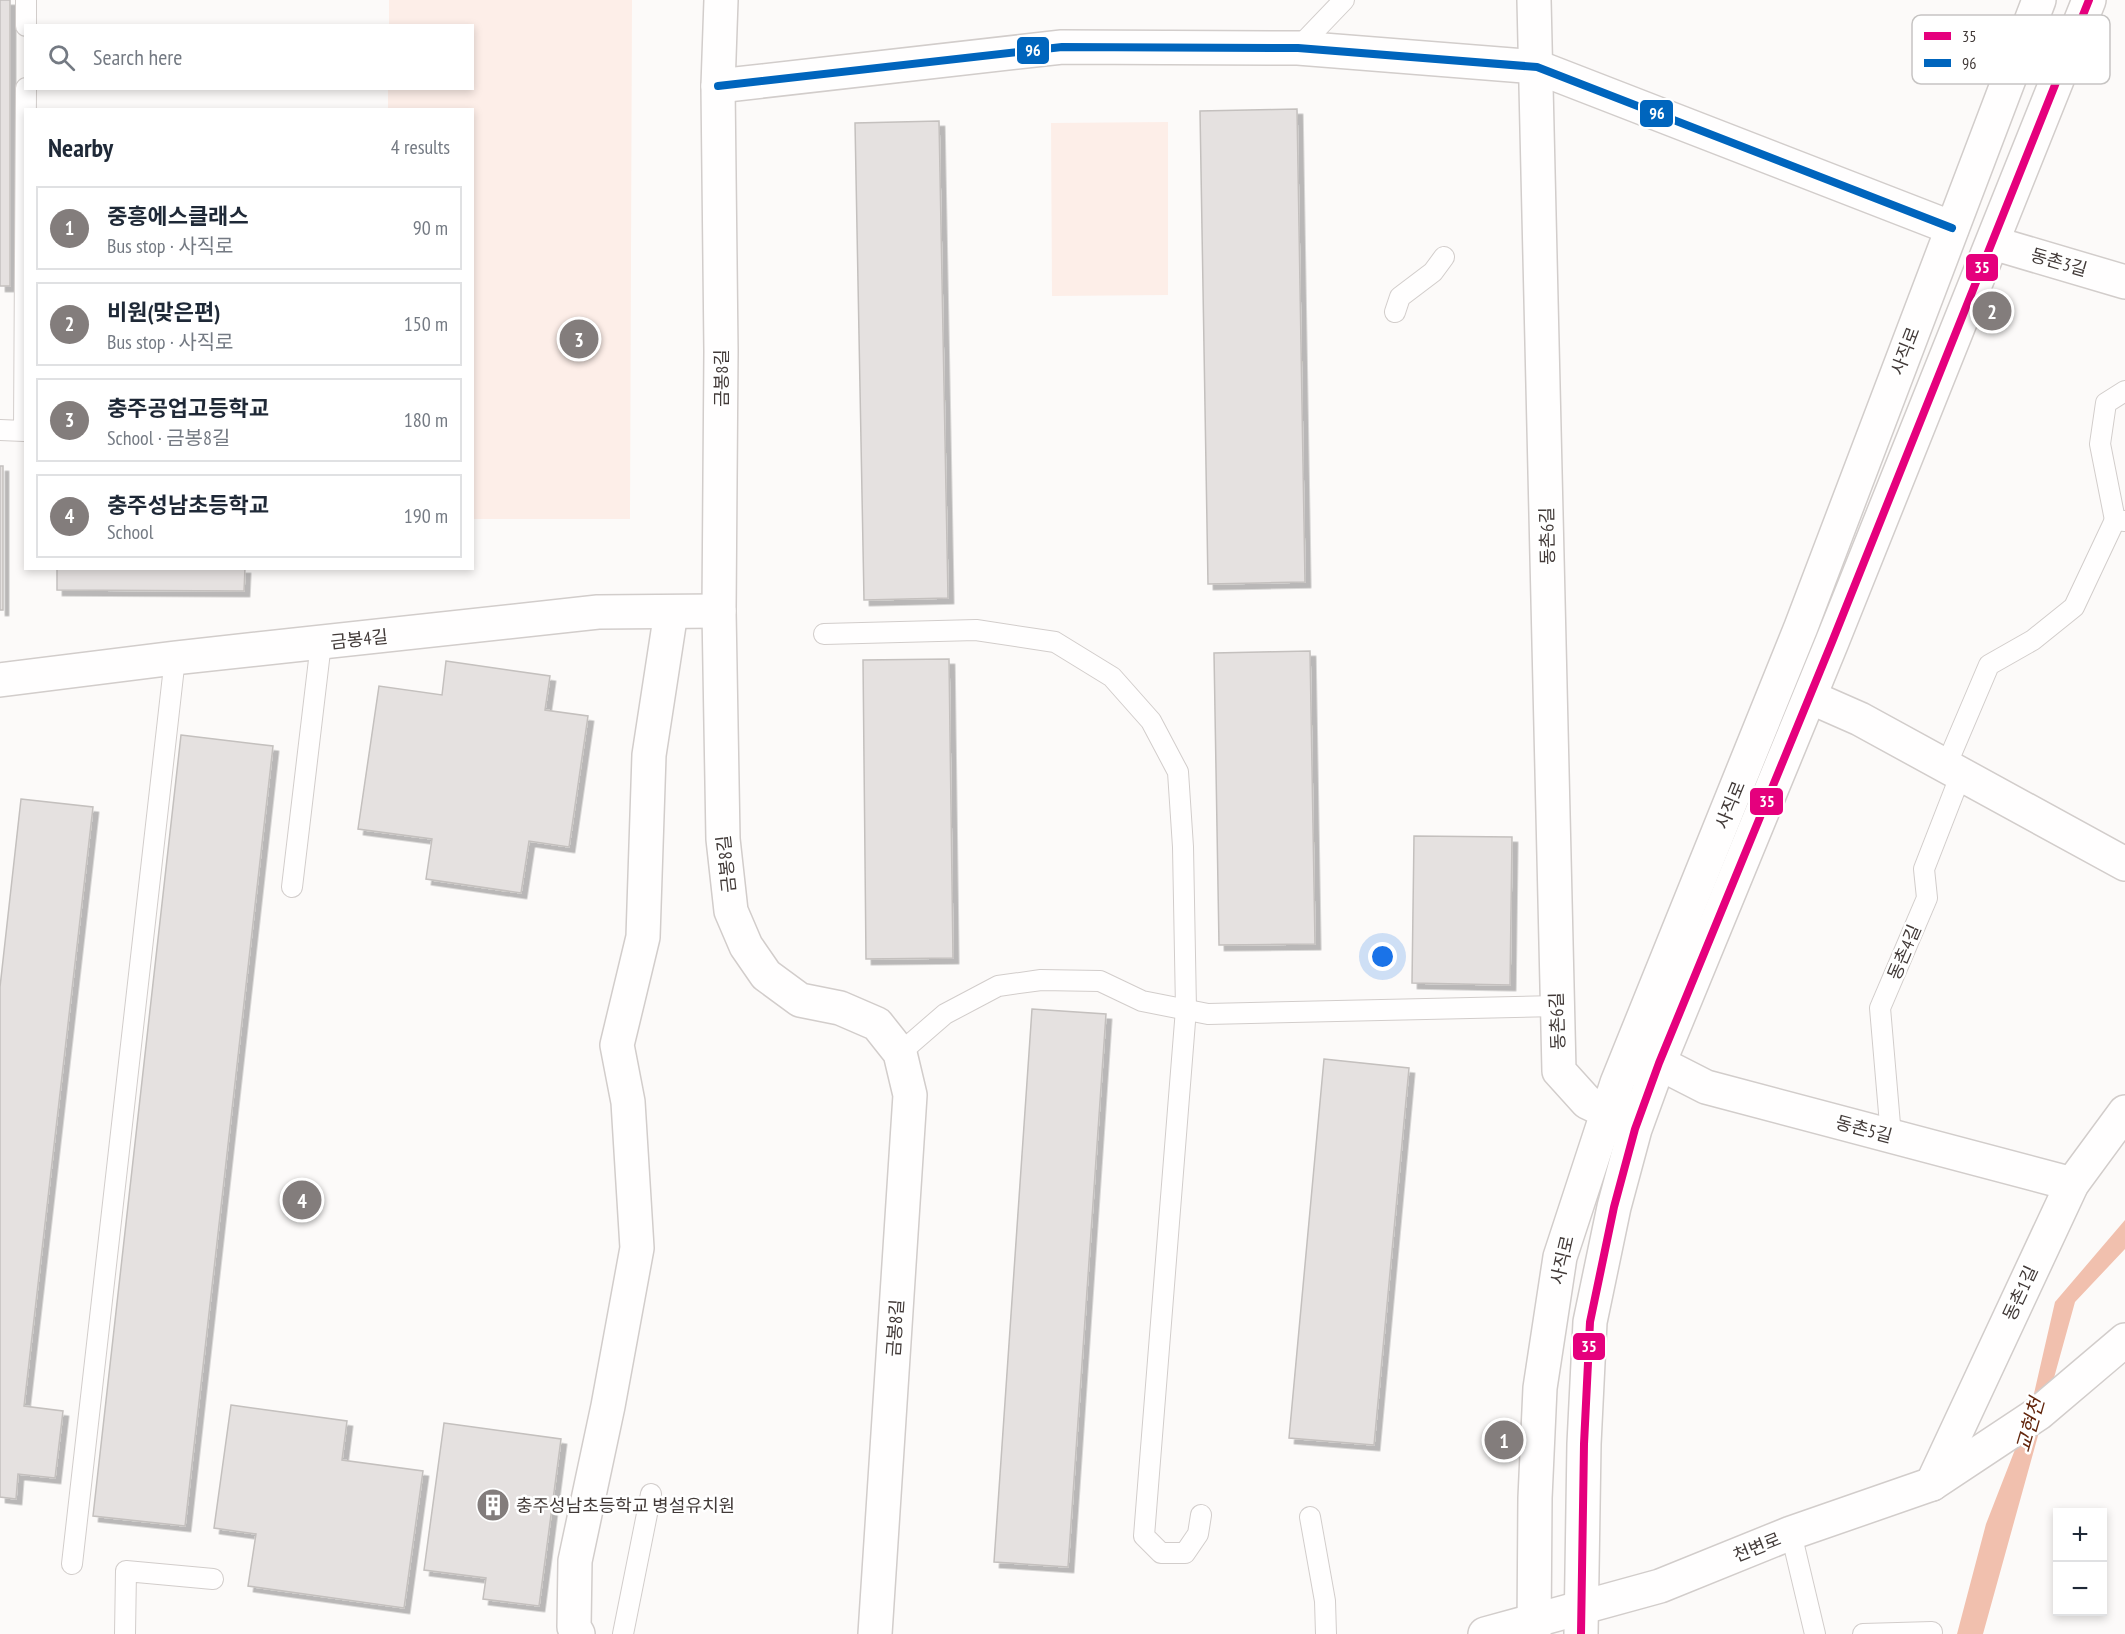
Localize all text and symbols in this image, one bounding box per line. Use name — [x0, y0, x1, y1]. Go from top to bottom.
legend — [1912, 15, 2110, 84]
search box — [24, 24, 474, 90]
text: 35 — [1962, 26, 1976, 46]
line badge: 96 — [1016, 36, 1050, 65]
text: 96 — [1025, 40, 1041, 60]
icon: search — [45, 41, 78, 74]
text: Search here — [93, 43, 182, 71]
text: 96 — [1962, 53, 1976, 73]
line badge: 96 — [1639, 99, 1674, 128]
text: 96 — [1649, 103, 1665, 123]
text: Nearby — [48, 131, 113, 164]
text: 4 results — [391, 134, 450, 160]
text: 중흥에스클래스 — [107, 202, 249, 230]
text: 1 — [65, 215, 74, 241]
text: 90 m — [413, 215, 448, 241]
text: Bus stop · 사직로 — [107, 233, 233, 259]
street label: 동촌3길 — [2028, 243, 2090, 281]
line badge: 35 — [1965, 253, 1999, 282]
text: 35 — [1974, 257, 1990, 277]
pin: 2 — [1972, 288, 2012, 334]
text: 비원(맞은편) — [107, 298, 220, 326]
text: 2 — [65, 311, 74, 337]
text: 150 m — [404, 311, 448, 337]
pin: 3 — [560, 316, 598, 362]
street label: 사직로 — [1885, 324, 1925, 378]
text: Bus stop · 사직로 — [107, 329, 233, 355]
street label: 금봉8길 — [710, 349, 733, 407]
text: 충주공업고등학교 — [107, 394, 269, 422]
text: 3 — [65, 407, 74, 433]
text: 180 m — [404, 407, 448, 433]
text: School · 금봉8길 — [107, 425, 230, 451]
text: 충주성남초등학교 — [107, 491, 269, 519]
text: 4 — [65, 503, 74, 529]
text: 190 m — [404, 503, 448, 529]
street label: 동촌6길 — [1535, 507, 1559, 565]
text: School — [107, 519, 153, 545]
street label: 금봉4길 — [329, 625, 389, 653]
street label: 사직로 — [1710, 778, 1750, 832]
line badge: 35 — [1749, 787, 1784, 816]
text: 35 — [1759, 791, 1775, 811]
street label: 금봉8길 — [712, 834, 740, 894]
street label: 동촌4길 — [1882, 921, 1926, 983]
your location — [1368, 942, 1397, 971]
street label: 동촌6길 — [1544, 992, 1570, 1050]
street label: 동촌5길 — [1833, 1110, 1895, 1148]
pin: 4 — [282, 1178, 322, 1222]
street label: 사직로 — [1545, 1233, 1579, 1287]
street label: 동촌1길 — [1997, 1262, 2043, 1324]
street label: 금봉8길 — [882, 1298, 908, 1358]
line badge: 35 — [1572, 1332, 1606, 1361]
text: 35 — [1581, 1336, 1597, 1356]
water label: 교현천 — [2010, 1392, 2051, 1455]
pin: 1 — [1484, 1418, 1524, 1462]
building icon: 충주성남초등학교 병설유치원 — [475, 1487, 511, 1523]
place label: 충주성남초등학교 병설유치원 — [516, 1494, 735, 1517]
map controls — [2053, 1508, 2107, 1616]
button: + — [2053, 1508, 2107, 1562]
street label: 천변로 — [1730, 1527, 1784, 1567]
button: − — [2053, 1562, 2107, 1616]

